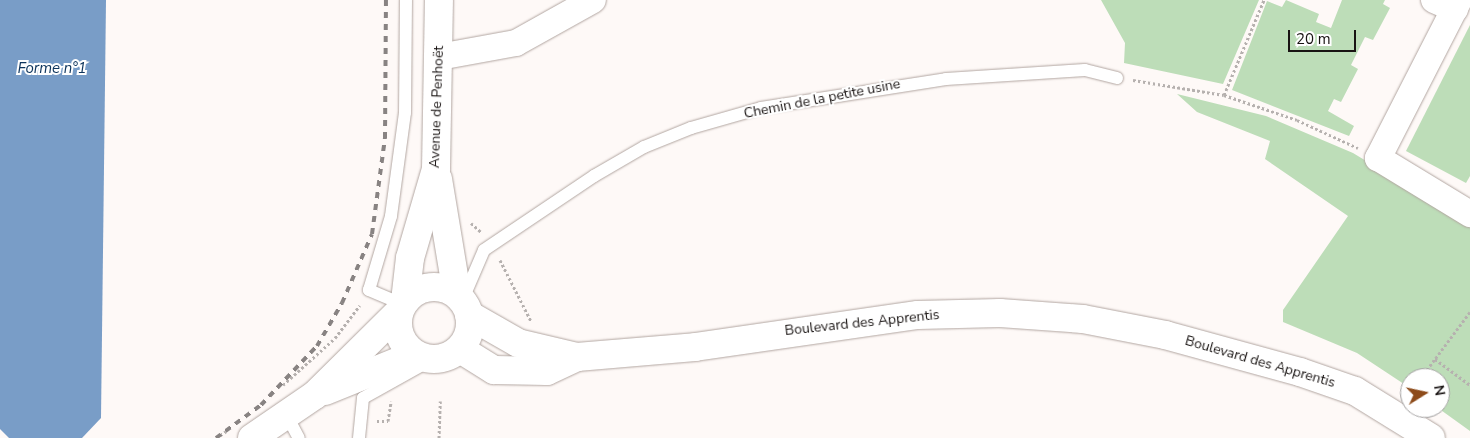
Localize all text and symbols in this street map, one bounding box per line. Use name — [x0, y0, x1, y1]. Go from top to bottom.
scale bar — [1290, 20, 1358, 52]
text: 20 m — [1296, 29, 1331, 49]
street label: Avenue de Penhoët — [426, 46, 448, 168]
water label: Forme n°1 — [17, 60, 87, 78]
street label: Chemin de la petite usine — [742, 76, 902, 122]
street label: Boulevard des Apprentis — [784, 307, 940, 339]
street label: Boulevard des Apprentis — [1183, 333, 1337, 391]
north arrow — [1400, 368, 1450, 418]
text: N — [1429, 384, 1450, 397]

